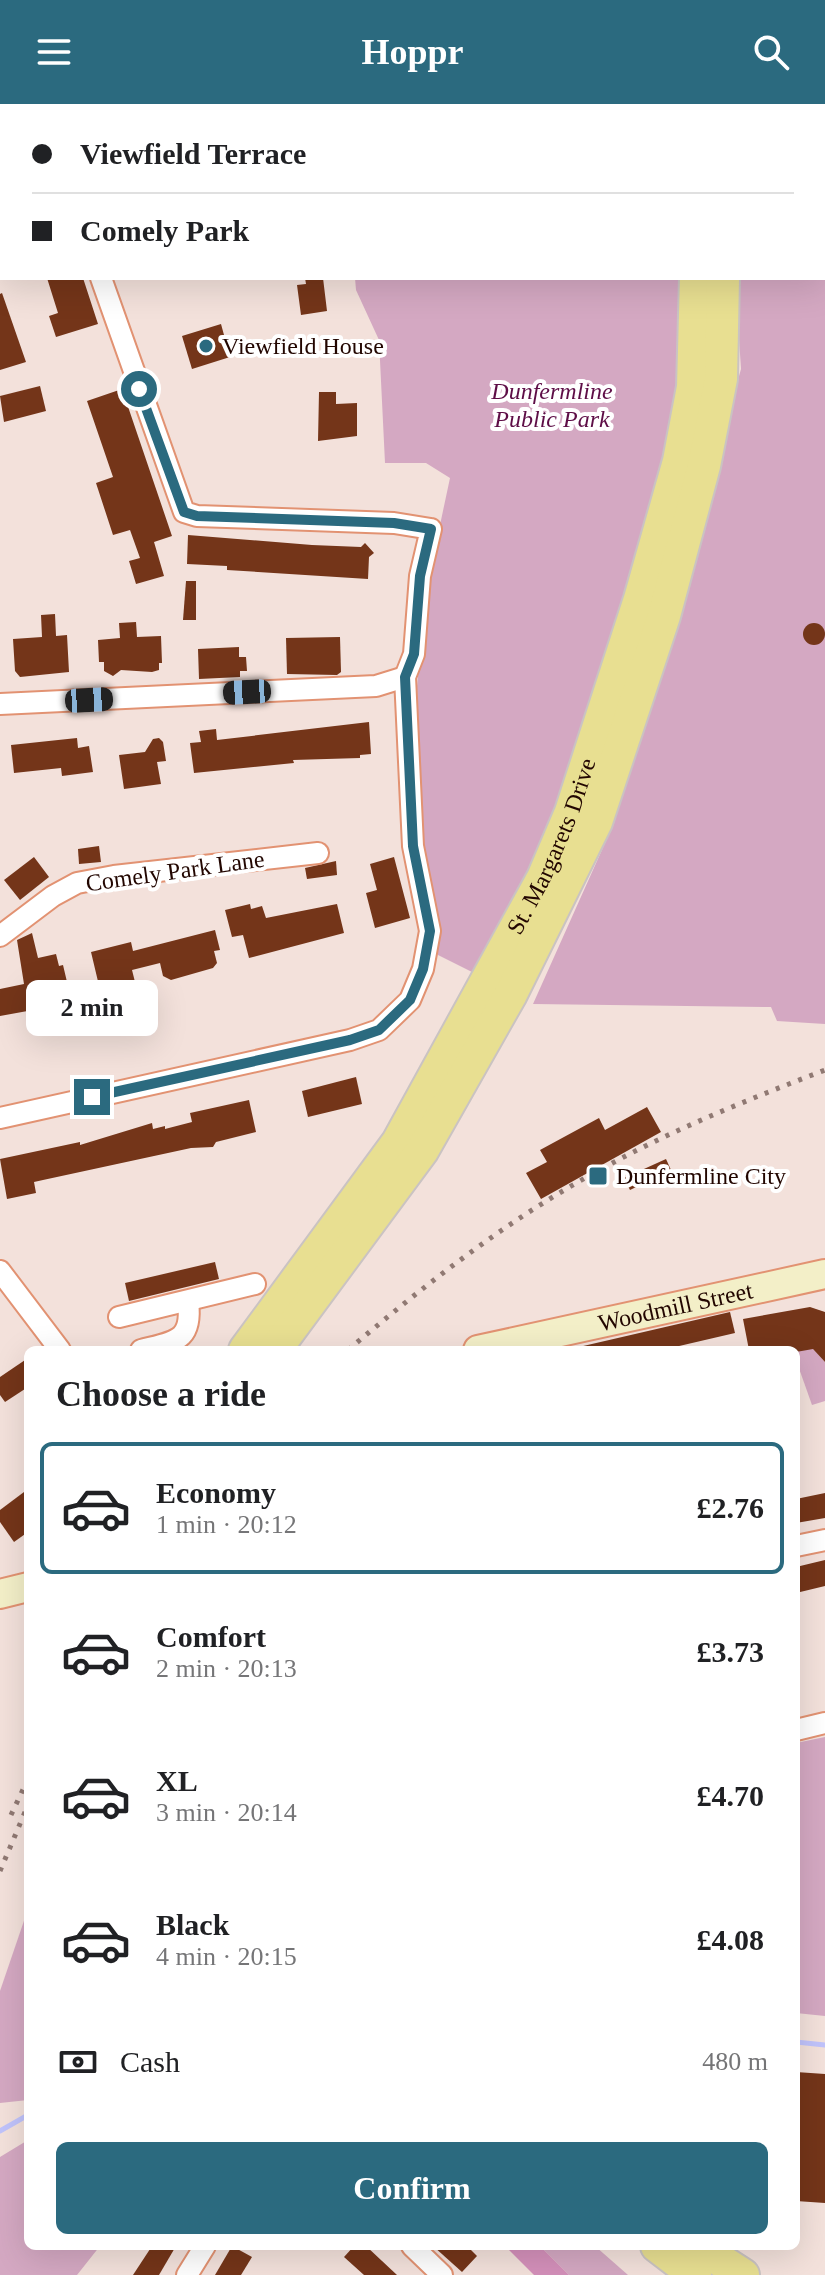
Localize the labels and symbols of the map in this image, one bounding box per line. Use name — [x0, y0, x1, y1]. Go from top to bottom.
place label: Viewfield House — [222, 333, 384, 359]
marker: Viewfield House — [197, 337, 215, 355]
route start — [121, 371, 157, 407]
park label: Dunfermline Public Park — [490, 378, 613, 432]
car — [222, 679, 272, 705]
car — [64, 687, 114, 713]
street label: St. Margarets Drive — [502, 755, 601, 939]
street label: Comely Park Lane — [84, 846, 266, 896]
callout: 2 min — [26, 981, 158, 1037]
route end — [74, 1079, 110, 1115]
place label: Dunfermline City — [616, 1163, 786, 1189]
marker: Dunfermline City — [587, 1165, 609, 1187]
street label: Woodmill Street — [596, 1277, 755, 1336]

